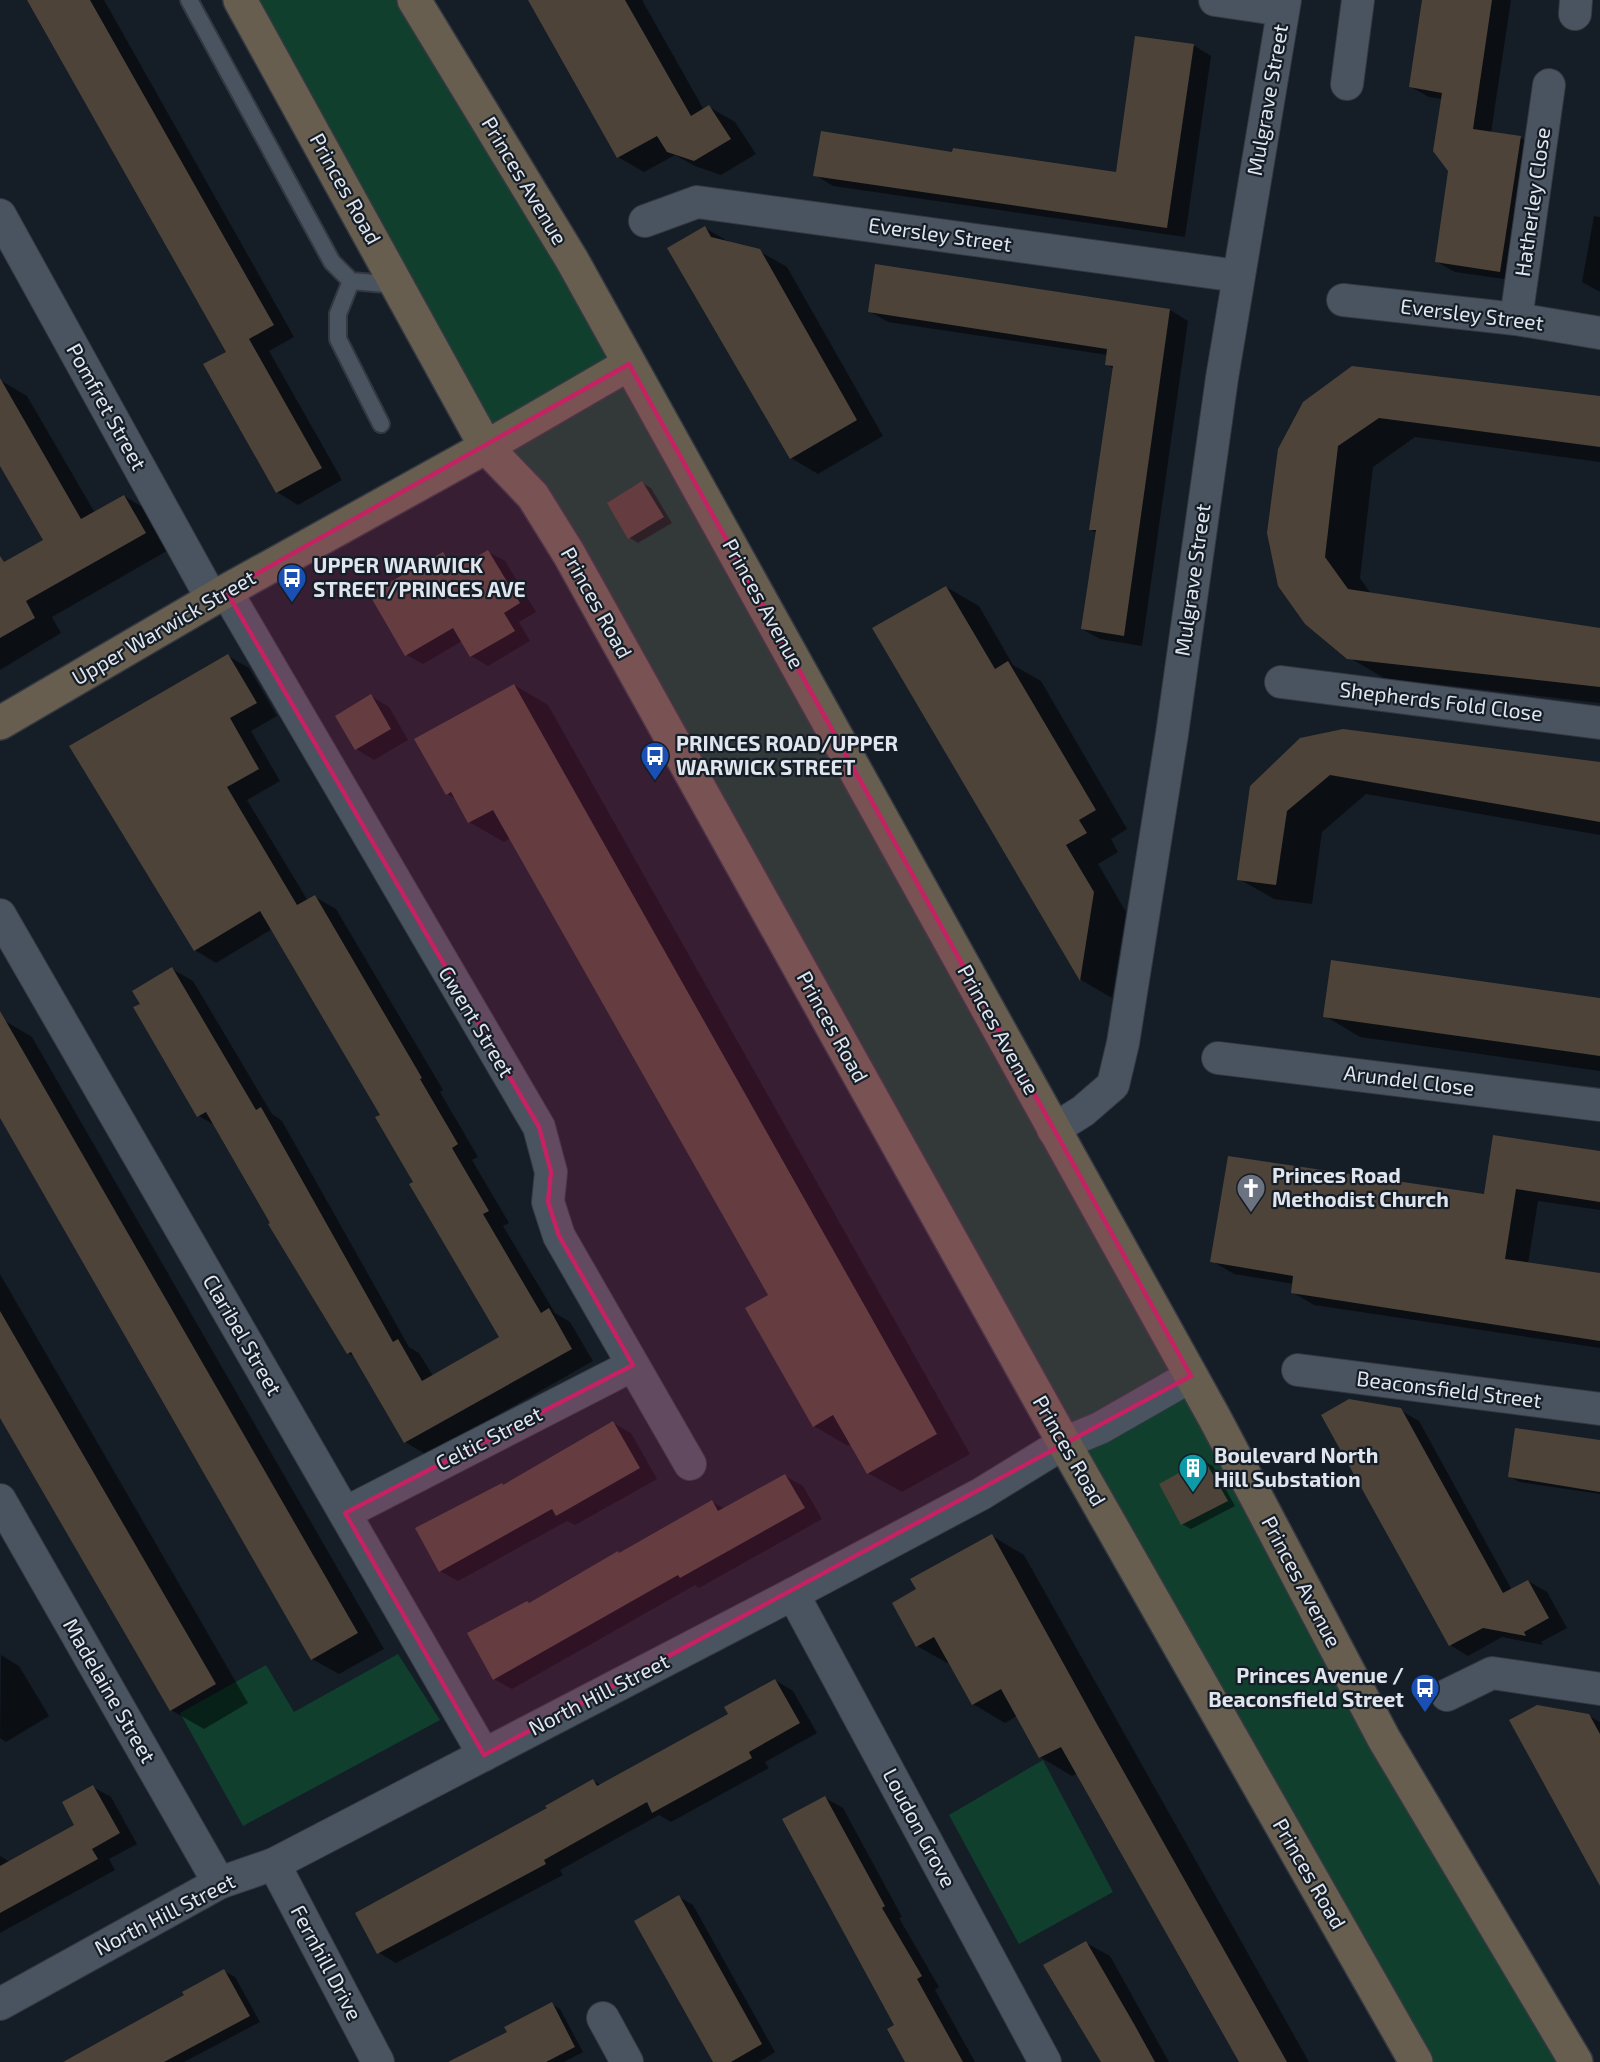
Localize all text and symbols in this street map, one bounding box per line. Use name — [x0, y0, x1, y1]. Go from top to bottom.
street label: Mulgrave Street — [1241, 22, 1292, 178]
street label: Princes Avenue — [477, 112, 573, 249]
street label: Hatherley Close — [1509, 126, 1554, 278]
street label: Princes Road — [305, 128, 387, 248]
street label: Eversley Street — [867, 211, 1013, 256]
street label: Eversley Street — [1399, 292, 1545, 335]
street label: Pomfret Street — [62, 339, 152, 474]
street label: Mulgrave Street — [1168, 502, 1215, 658]
street label: Princes Avenue — [718, 534, 810, 673]
street label: Princes Road — [556, 542, 638, 662]
place label: UPPER WARWICK STREET/PRINCES AVE — [313, 552, 526, 601]
bus stop icon: UPPER WARWICK STREET/PRINCES AVE — [276, 562, 308, 604]
street label: Upper Warwick Street — [67, 564, 260, 690]
street label: Shepherds Fold Close — [1338, 676, 1544, 725]
place label: PRINCES ROAD/UPPER WARWICK STREET — [676, 730, 898, 779]
bus stop icon: PRINCES ROAD/UPPER WARWICK STREET — [639, 740, 671, 782]
street label: Princes Avenue — [953, 960, 1045, 1099]
street label: Gwent Street — [434, 961, 520, 1081]
street label: Princes Road — [792, 966, 874, 1086]
street label: Arundel Close — [1342, 1059, 1476, 1100]
place label: Princes Road Methodist Church — [1272, 1162, 1449, 1211]
church icon: Princes Road Methodist Church — [1235, 1172, 1267, 1214]
street label: Claribel Street — [199, 1269, 288, 1399]
street label: Beaconsfield Street — [1355, 1365, 1543, 1412]
street label: Princes Road — [1029, 1391, 1112, 1510]
street label: Celtic Street — [431, 1400, 546, 1475]
place label: Boulevard North Hill Substation — [1214, 1442, 1378, 1491]
building icon: Boulevard North Hill Substation — [1177, 1452, 1209, 1494]
street label: Princes Avenue — [1257, 1511, 1347, 1651]
street label: Madelaine Street — [59, 1614, 162, 1767]
street label: North Hill Street — [524, 1648, 673, 1740]
place label: Princes Avenue / Beaconsfield Street — [1208, 1662, 1404, 1711]
bus stop icon: Princes Avenue / Beaconsfield Street — [1409, 1672, 1441, 1714]
street label: Loudon Grove — [879, 1764, 962, 1891]
street label: Princes Road — [1269, 1814, 1352, 1933]
street label: North Hill Street — [90, 1868, 239, 1960]
street label: Fernhill Drive — [287, 1900, 368, 2024]

